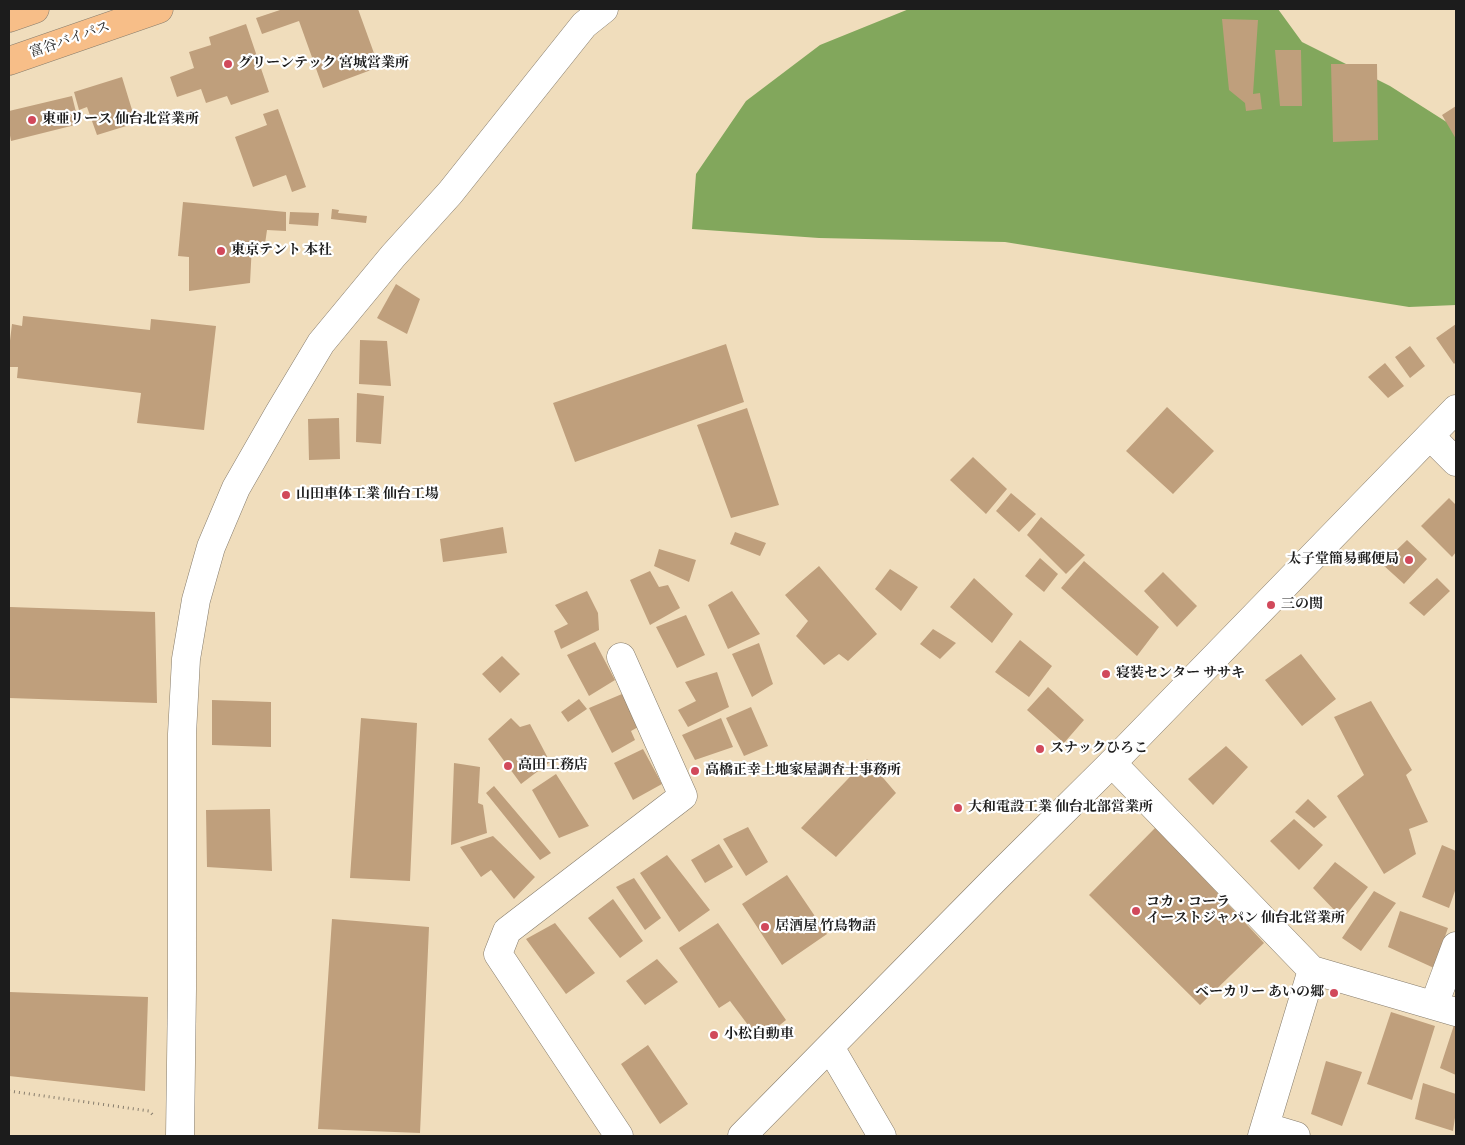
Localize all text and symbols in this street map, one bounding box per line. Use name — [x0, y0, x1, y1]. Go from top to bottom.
street label: 富谷バイパス — [28, 18, 112, 62]
place label: グリーンテック 宮城営業所 — [238, 56, 409, 72]
marker: グリーンテック 宮城営業所 — [222, 58, 234, 70]
place label: 東亜リース 仙台北営業所 — [42, 112, 199, 128]
marker: 東亜リース 仙台北営業所 — [26, 114, 38, 126]
place label: 東京テント 本社 — [231, 243, 332, 259]
marker: 東京テント 本社 — [215, 245, 227, 257]
place label: 山田車体工業 仙台工場 — [296, 487, 439, 503]
marker: 山田車体工業 仙台工場 — [280, 489, 292, 501]
place label: 太子堂簡易郵便局 — [1287, 552, 1399, 568]
marker: 太子堂簡易郵便局 — [1403, 554, 1415, 566]
place label: 三の関 — [1281, 597, 1323, 613]
marker: 三の関 — [1265, 599, 1277, 611]
place label: 寝装センター ササキ — [1116, 666, 1245, 682]
marker: 寝装センター ササキ — [1100, 668, 1112, 680]
place label: スナックひろこ — [1050, 741, 1148, 757]
marker: スナックひろこ — [1034, 743, 1046, 755]
place label: 高田工務店 — [518, 758, 588, 774]
marker: 高田工務店 — [502, 760, 514, 772]
place label: 高橋正幸土地家屋調査士事務所 — [705, 763, 901, 779]
marker: 高橋正幸土地家屋調査士事務所 — [689, 765, 701, 777]
place label: 大和電設工業 仙台北部営業所 — [968, 800, 1153, 816]
marker: 大和電設工業 仙台北部営業所 — [952, 802, 964, 814]
place label: コカ・コーラ イーストジャパン 仙台北営業所 — [1146, 895, 1345, 928]
marker: コカ・コーラ イーストジャパン 仙台北営業所 — [1130, 905, 1142, 917]
place label: 居酒屋 竹鳥物語 — [775, 919, 876, 935]
marker: 居酒屋 竹鳥物語 — [759, 921, 771, 933]
place label: ベーカリー あいの郷 — [1195, 985, 1324, 1001]
marker: ベーカリー あいの郷 — [1328, 987, 1340, 999]
place label: 小松自動車 — [724, 1027, 794, 1043]
marker: 小松自動車 — [708, 1029, 720, 1041]

